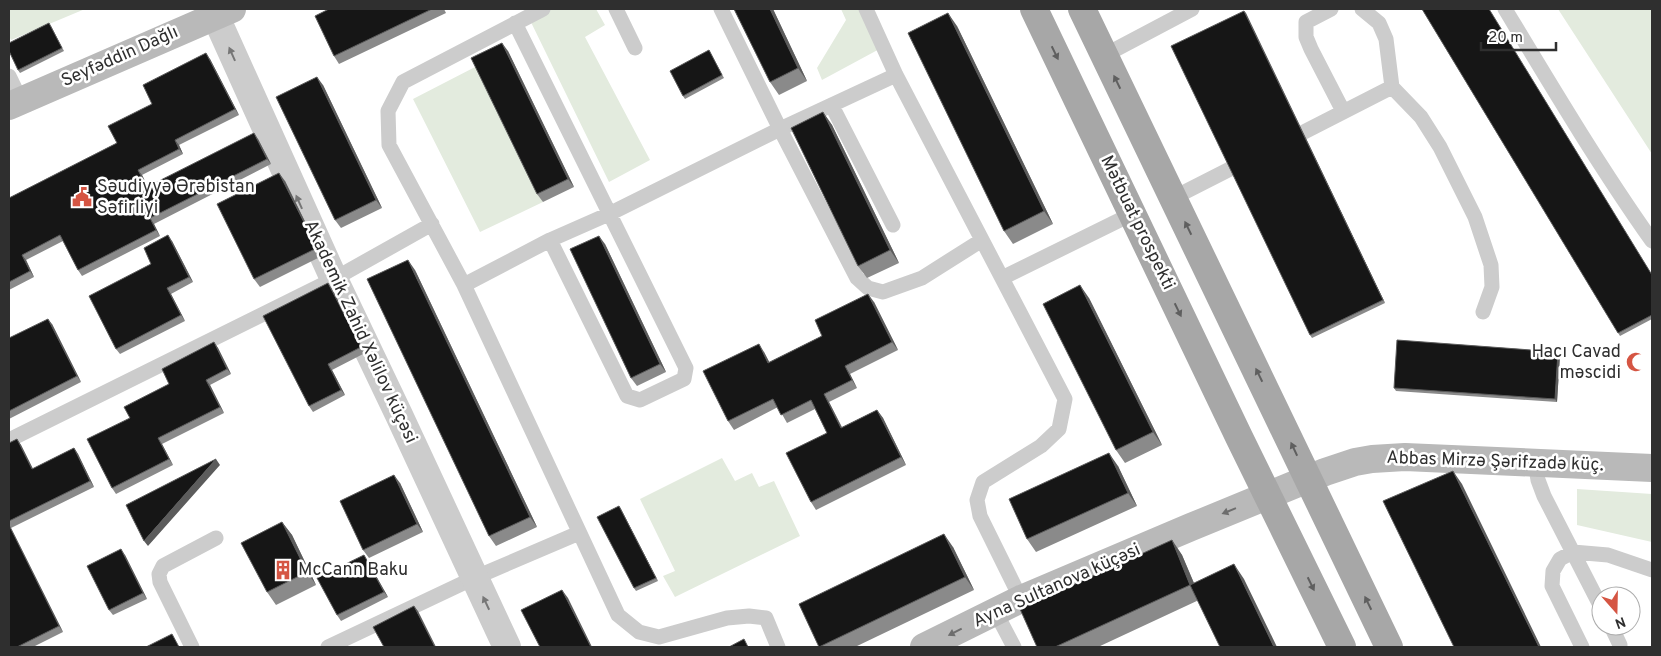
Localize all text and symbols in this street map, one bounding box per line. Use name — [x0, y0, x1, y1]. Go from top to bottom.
scale bar — [1481, 20, 1556, 52]
street label: Seyfəddin Dağlı — [58, 21, 182, 93]
text: 20 m — [1488, 29, 1523, 48]
one-way arrow — [1051, 46, 1059, 60]
one-way arrow — [228, 47, 236, 61]
one-way arrow — [1113, 75, 1121, 89]
street label: Mətbuat prospekti — [1095, 152, 1179, 294]
place label: Səudiyyə Ərəbistan Səfirliyi — [97, 176, 255, 220]
public building icon: Səudiyyə Ərəbistan Səfirliyi — [71, 186, 93, 208]
one-way arrow — [295, 195, 303, 209]
street label: Akademik Zahid Xəlilov küçəsi — [298, 217, 422, 447]
one-way arrow — [1184, 221, 1192, 235]
one-way arrow — [1174, 303, 1182, 317]
place label: Hacı Cavad məscidi — [1532, 341, 1621, 385]
mosque icon: Hacı Cavad məscidi — [1625, 351, 1647, 373]
one-way arrow — [1255, 367, 1263, 382]
one-way arrow — [1290, 442, 1298, 456]
street label: Abbas Mirzə Şərifzadə küç. — [1386, 447, 1604, 477]
one-way arrow — [1221, 507, 1236, 515]
street label: Ayna Sultanova küçəsi — [970, 539, 1144, 633]
building icon: McCann Baku — [272, 559, 294, 581]
place label: McCann Baku — [298, 559, 408, 582]
one-way arrow — [1308, 577, 1316, 591]
north arrow — [1591, 586, 1641, 636]
one-way arrow — [482, 596, 490, 610]
one-way arrow — [1364, 596, 1372, 610]
text: N — [1612, 612, 1628, 632]
one-way arrow — [948, 628, 962, 636]

